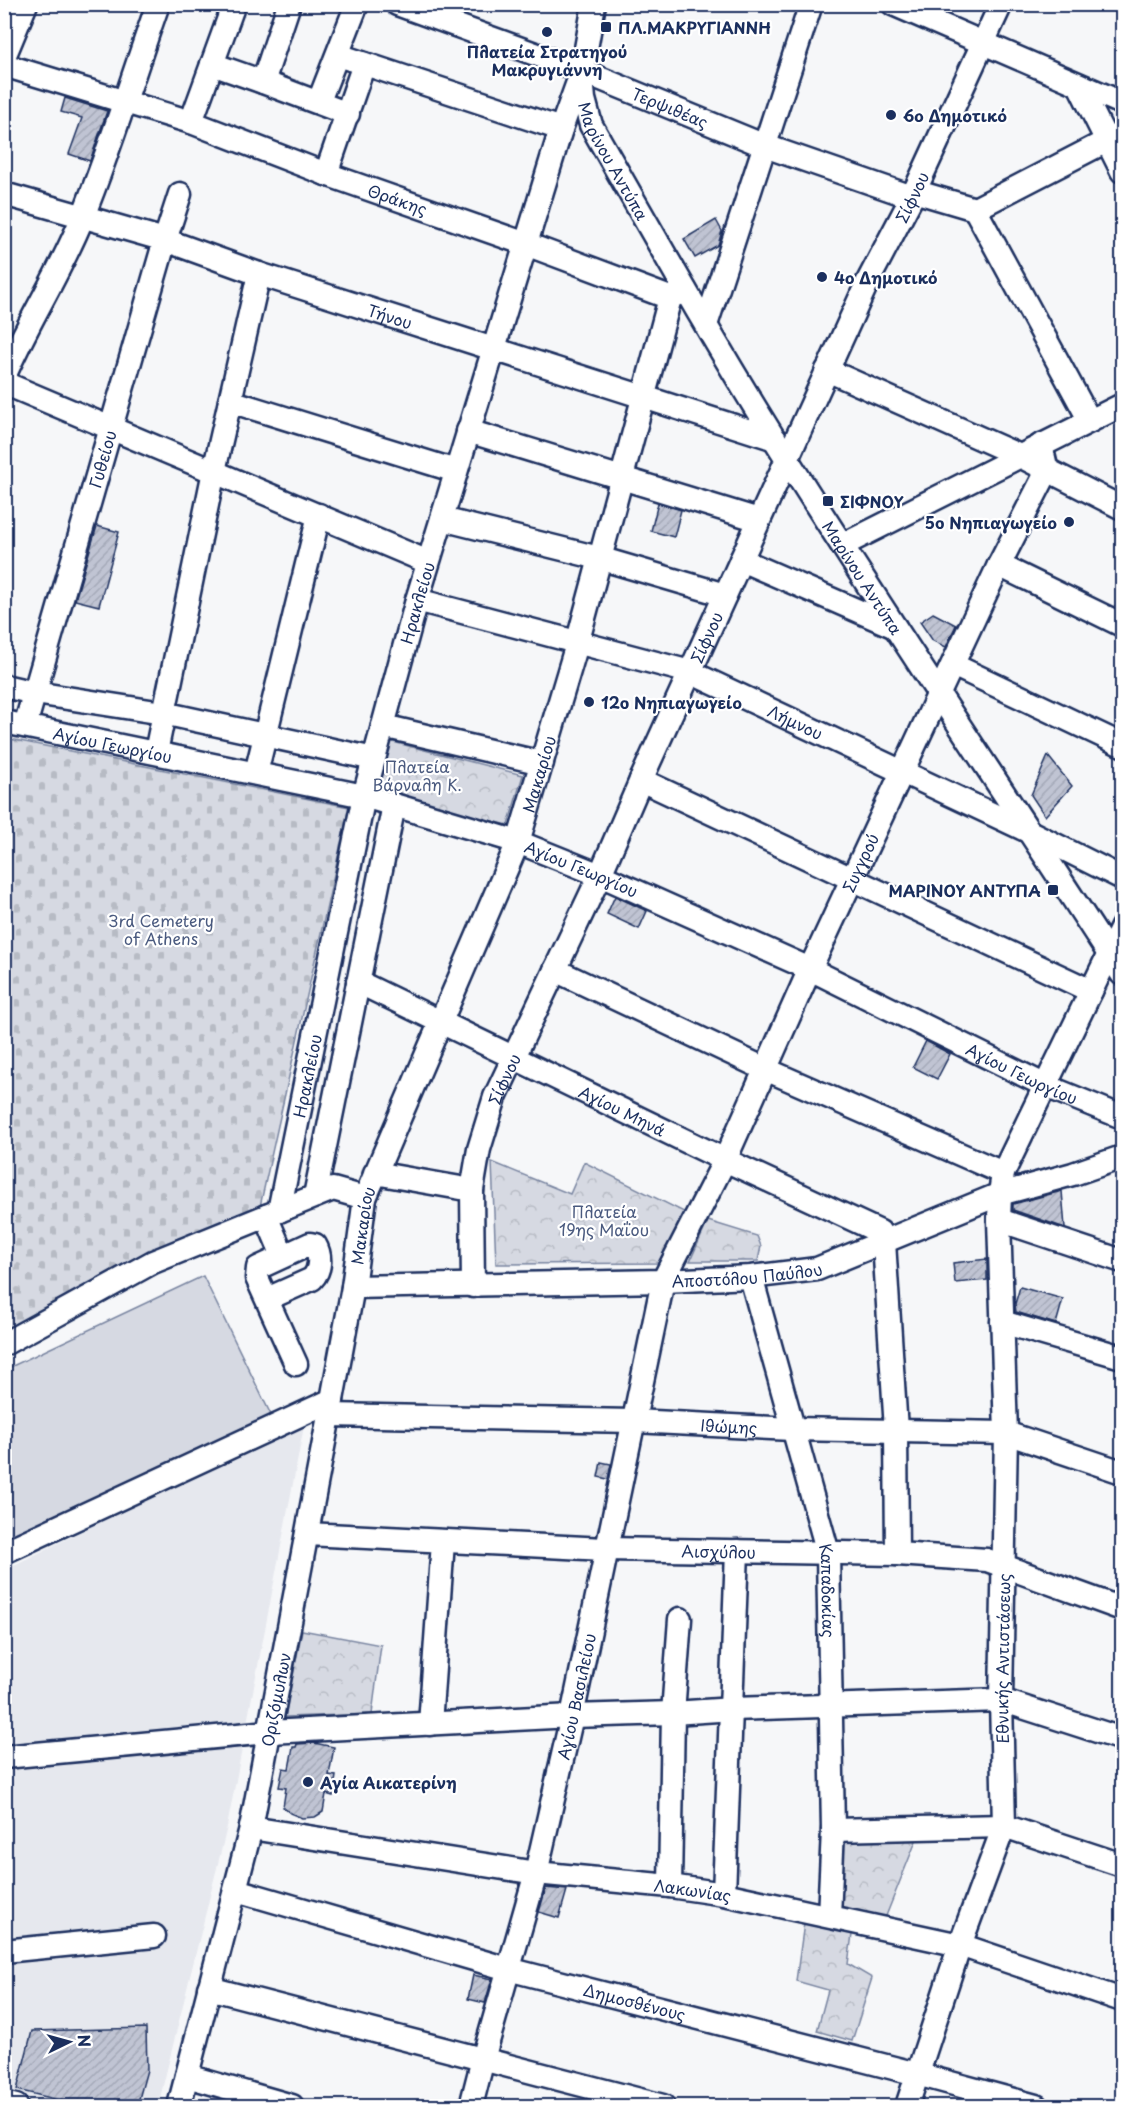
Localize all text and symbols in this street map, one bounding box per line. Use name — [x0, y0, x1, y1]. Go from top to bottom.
place label: ΠΛ.ΜΑΚΡΥΓΙΑΝΝΗ — [618, 15, 771, 39]
marker: ΠΛ.ΜΑΚΡΥΓΙΑΝΝΗ — [599, 20, 613, 34]
marker: Πλατεία Στρατηγού Μακρυγιάννη — [540, 25, 554, 39]
place label: Πλατεία Στρατηγού Μακρυγιάννη — [467, 39, 627, 81]
street label: Τερψιθέας — [628, 81, 712, 133]
street label: Μαρίνου Αντύπα — [573, 99, 655, 225]
place label: 6ο Δημοτικό — [903, 103, 1007, 127]
marker: 6ο Δημοτικό — [884, 108, 898, 122]
street label: Σίφνου — [889, 168, 934, 227]
street label: Θράκης — [365, 178, 431, 221]
place label: 4ο Δημοτικό — [834, 265, 938, 289]
marker: 4ο Δημοτικό — [815, 270, 829, 284]
street label: Τήνου — [365, 298, 415, 334]
street label: Γυθείου — [82, 427, 122, 491]
place label: ΣΙΦΝΟΥ — [840, 489, 904, 513]
marker: ΣΙΦΝΟΥ — [821, 494, 835, 508]
place label: 5ο Νηπιαγωγείο — [925, 510, 1057, 534]
marker: 5ο Νηπιαγωγείο — [1062, 515, 1076, 529]
street label: Μαρίνου Αντύπα — [817, 516, 909, 640]
street label: Ηρακλείου — [394, 559, 440, 647]
street label: Σίφνου — [684, 608, 728, 667]
place label: 12ο Νηπιαγωγείο — [601, 690, 742, 714]
marker: 12ο Νηπιαγωγείο — [582, 695, 596, 709]
street label: Λήμνου — [764, 698, 827, 745]
street label: Αγίου Γεωργίου — [51, 720, 174, 768]
street label: Μακαρίου — [515, 733, 561, 815]
park label: Πλατεία Βάρναλη Κ. — [372, 754, 462, 796]
street label: Συγγρού — [836, 829, 884, 896]
street label: Αγίου Γεωργίου — [521, 834, 642, 903]
place label: ΜΑΡΙΝΟΥ ΑΝΤΥΠΑ — [889, 878, 1041, 902]
marker: ΜΑΡΙΝΟΥ ΑΝΤΥΠΑ — [1046, 883, 1060, 897]
park label: 3rd Cemetery of Athens — [108, 908, 214, 950]
street label: Ηρακλείου — [286, 1032, 327, 1120]
street label: Αγίου Γεωργίου — [962, 1036, 1081, 1110]
street label: Σίφνου — [481, 1049, 526, 1107]
street label: Αγίου Μηνά — [575, 1079, 670, 1142]
street label: Μακαρίου — [344, 1182, 381, 1266]
park label: Πλατεία 19ης Μαΐου — [559, 1199, 649, 1241]
street label: Αποστόλου Παύλου — [671, 1256, 826, 1293]
street label: Ιθώμης — [700, 1412, 758, 1439]
street label: Αισχύλου — [681, 1538, 756, 1564]
street label: Καπαδοκίας — [814, 1540, 842, 1638]
street label: Εθνικής Αντιστάσεως — [989, 1573, 1015, 1744]
street label: Αγίου Βασιλείου — [550, 1631, 601, 1762]
street label: Οριζόμυλων — [255, 1650, 296, 1749]
place label: Αγία Αικατερίνη — [319, 1770, 457, 1794]
marker: Αγία Αικατερίνη — [301, 1775, 315, 1789]
street label: Λακωνίας — [653, 1873, 734, 1907]
street label: Δημοσθένους — [581, 1977, 688, 2026]
north arrow — [39, 2012, 99, 2072]
text: N — [72, 2033, 97, 2048]

